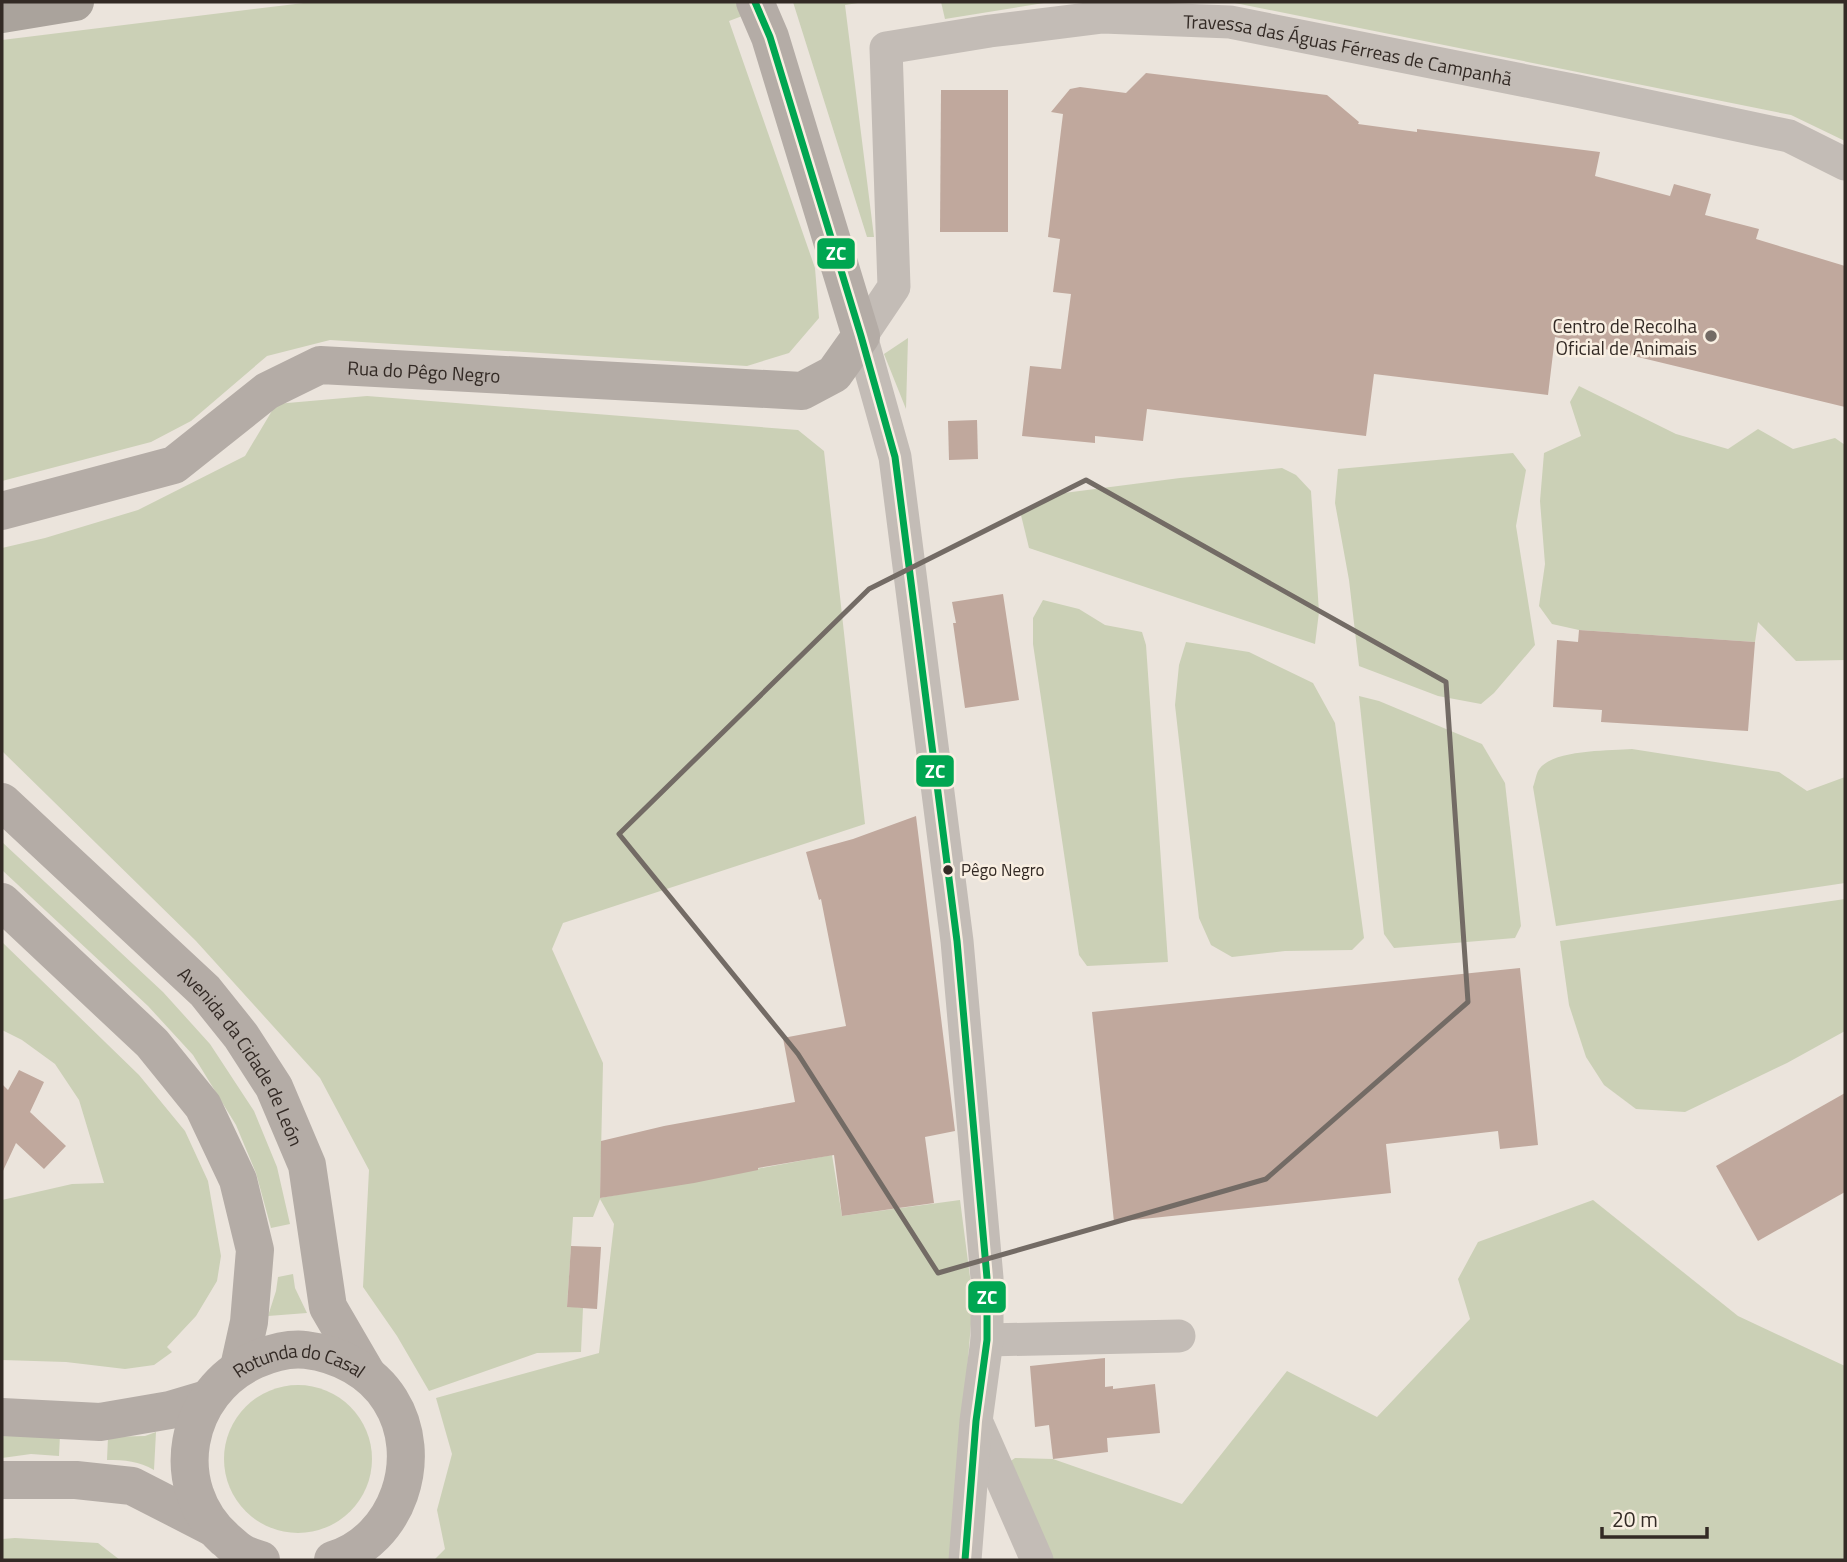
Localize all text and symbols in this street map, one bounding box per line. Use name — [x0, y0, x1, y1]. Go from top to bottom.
street label: Travessa das Águas Férreas de Campanhã — [1183, 6, 1515, 92]
line badge: ZC — [816, 237, 856, 270]
text: ZC — [826, 238, 846, 267]
place label: Centro de Recolha Oficial de Animais — [1553, 311, 1697, 362]
marker: Centro de Recolha Oficial de Animais — [1703, 328, 1719, 344]
street label: Rua do Pêgo Negro — [347, 352, 501, 389]
line badge: ZC — [915, 754, 955, 788]
text: ZC — [925, 756, 945, 785]
place label: Pêgo Negro — [961, 857, 1044, 883]
marker: Pêgo Negro — [941, 863, 955, 877]
street label: Avenida da Cidade de León — [172, 959, 312, 1150]
line badge: ZC — [967, 1280, 1007, 1314]
text: ZC — [977, 1282, 997, 1311]
text: Rotunda do Casal — [226, 1335, 372, 1384]
street label: Rotunda do Casal — [228, 1367, 368, 1389]
scale bar — [1602, 1496, 1707, 1540]
text: 20 m — [1612, 1503, 1658, 1535]

